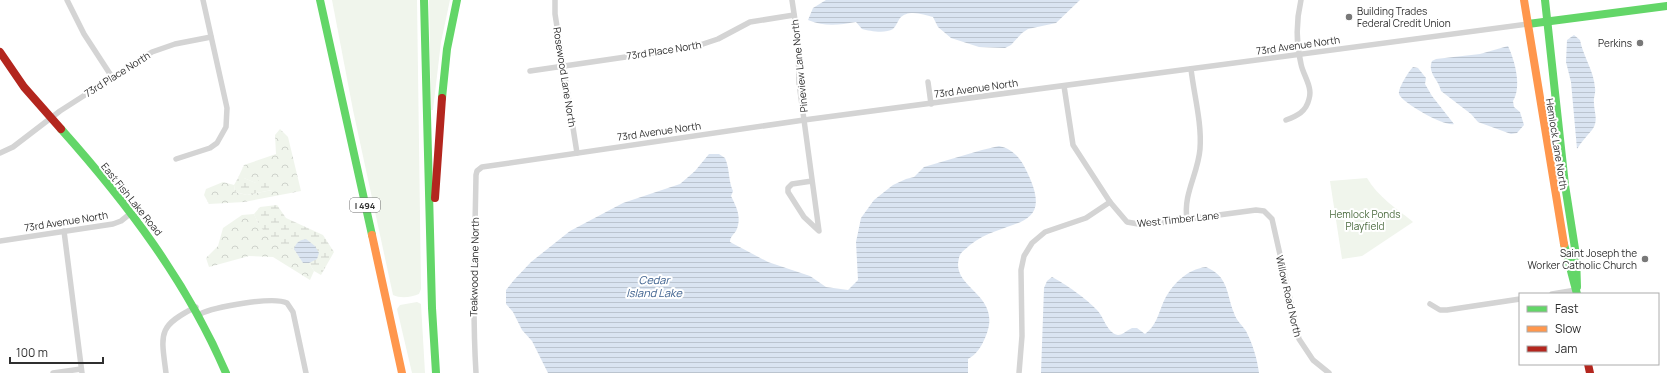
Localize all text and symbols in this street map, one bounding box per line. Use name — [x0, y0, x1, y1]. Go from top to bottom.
place label: Building Trades Federal Credit Union — [1357, 4, 1451, 30]
marker: Building Trades Federal Credit Union — [1344, 12, 1354, 22]
street label: Pineview Lane North — [787, 19, 811, 113]
street label: Rosewood Lane North — [550, 26, 580, 128]
street label: 73rd Avenue North — [1255, 32, 1341, 58]
place label: Perkins — [1598, 36, 1632, 50]
street label: 73rd Place North — [626, 37, 702, 63]
marker: Perkins — [1635, 38, 1645, 48]
street label: 73rd Place North — [81, 48, 153, 100]
street label: 73rd Avenue North — [933, 75, 1019, 101]
street label: Hemlock Lane North — [1543, 97, 1571, 191]
street label: 73rd Avenue North — [616, 118, 702, 144]
street label: East Fish Lake Road — [98, 160, 166, 238]
road number: I 494 — [350, 198, 380, 212]
street label: 73rd Avenue North — [23, 207, 109, 235]
park label: Hemlock Ponds Playfield — [1330, 207, 1400, 233]
street label: West Timber Lane — [1136, 208, 1220, 230]
street label: Teakwood Lane North — [466, 217, 482, 317]
place label: Saint Joseph the Worker Catholic Church — [1528, 246, 1637, 272]
street label: Willow Road North — [1273, 254, 1305, 338]
marker: Saint Joseph the Worker Catholic Church — [1640, 254, 1650, 264]
water label: Cedar Island Lake — [626, 272, 682, 300]
legend — [1519, 293, 1659, 365]
text: Fast — [1555, 300, 1579, 317]
text: Slow — [1555, 320, 1581, 337]
scale bar — [10, 339, 103, 365]
text: Jam — [1555, 340, 1577, 357]
text: 100 m — [16, 344, 48, 361]

